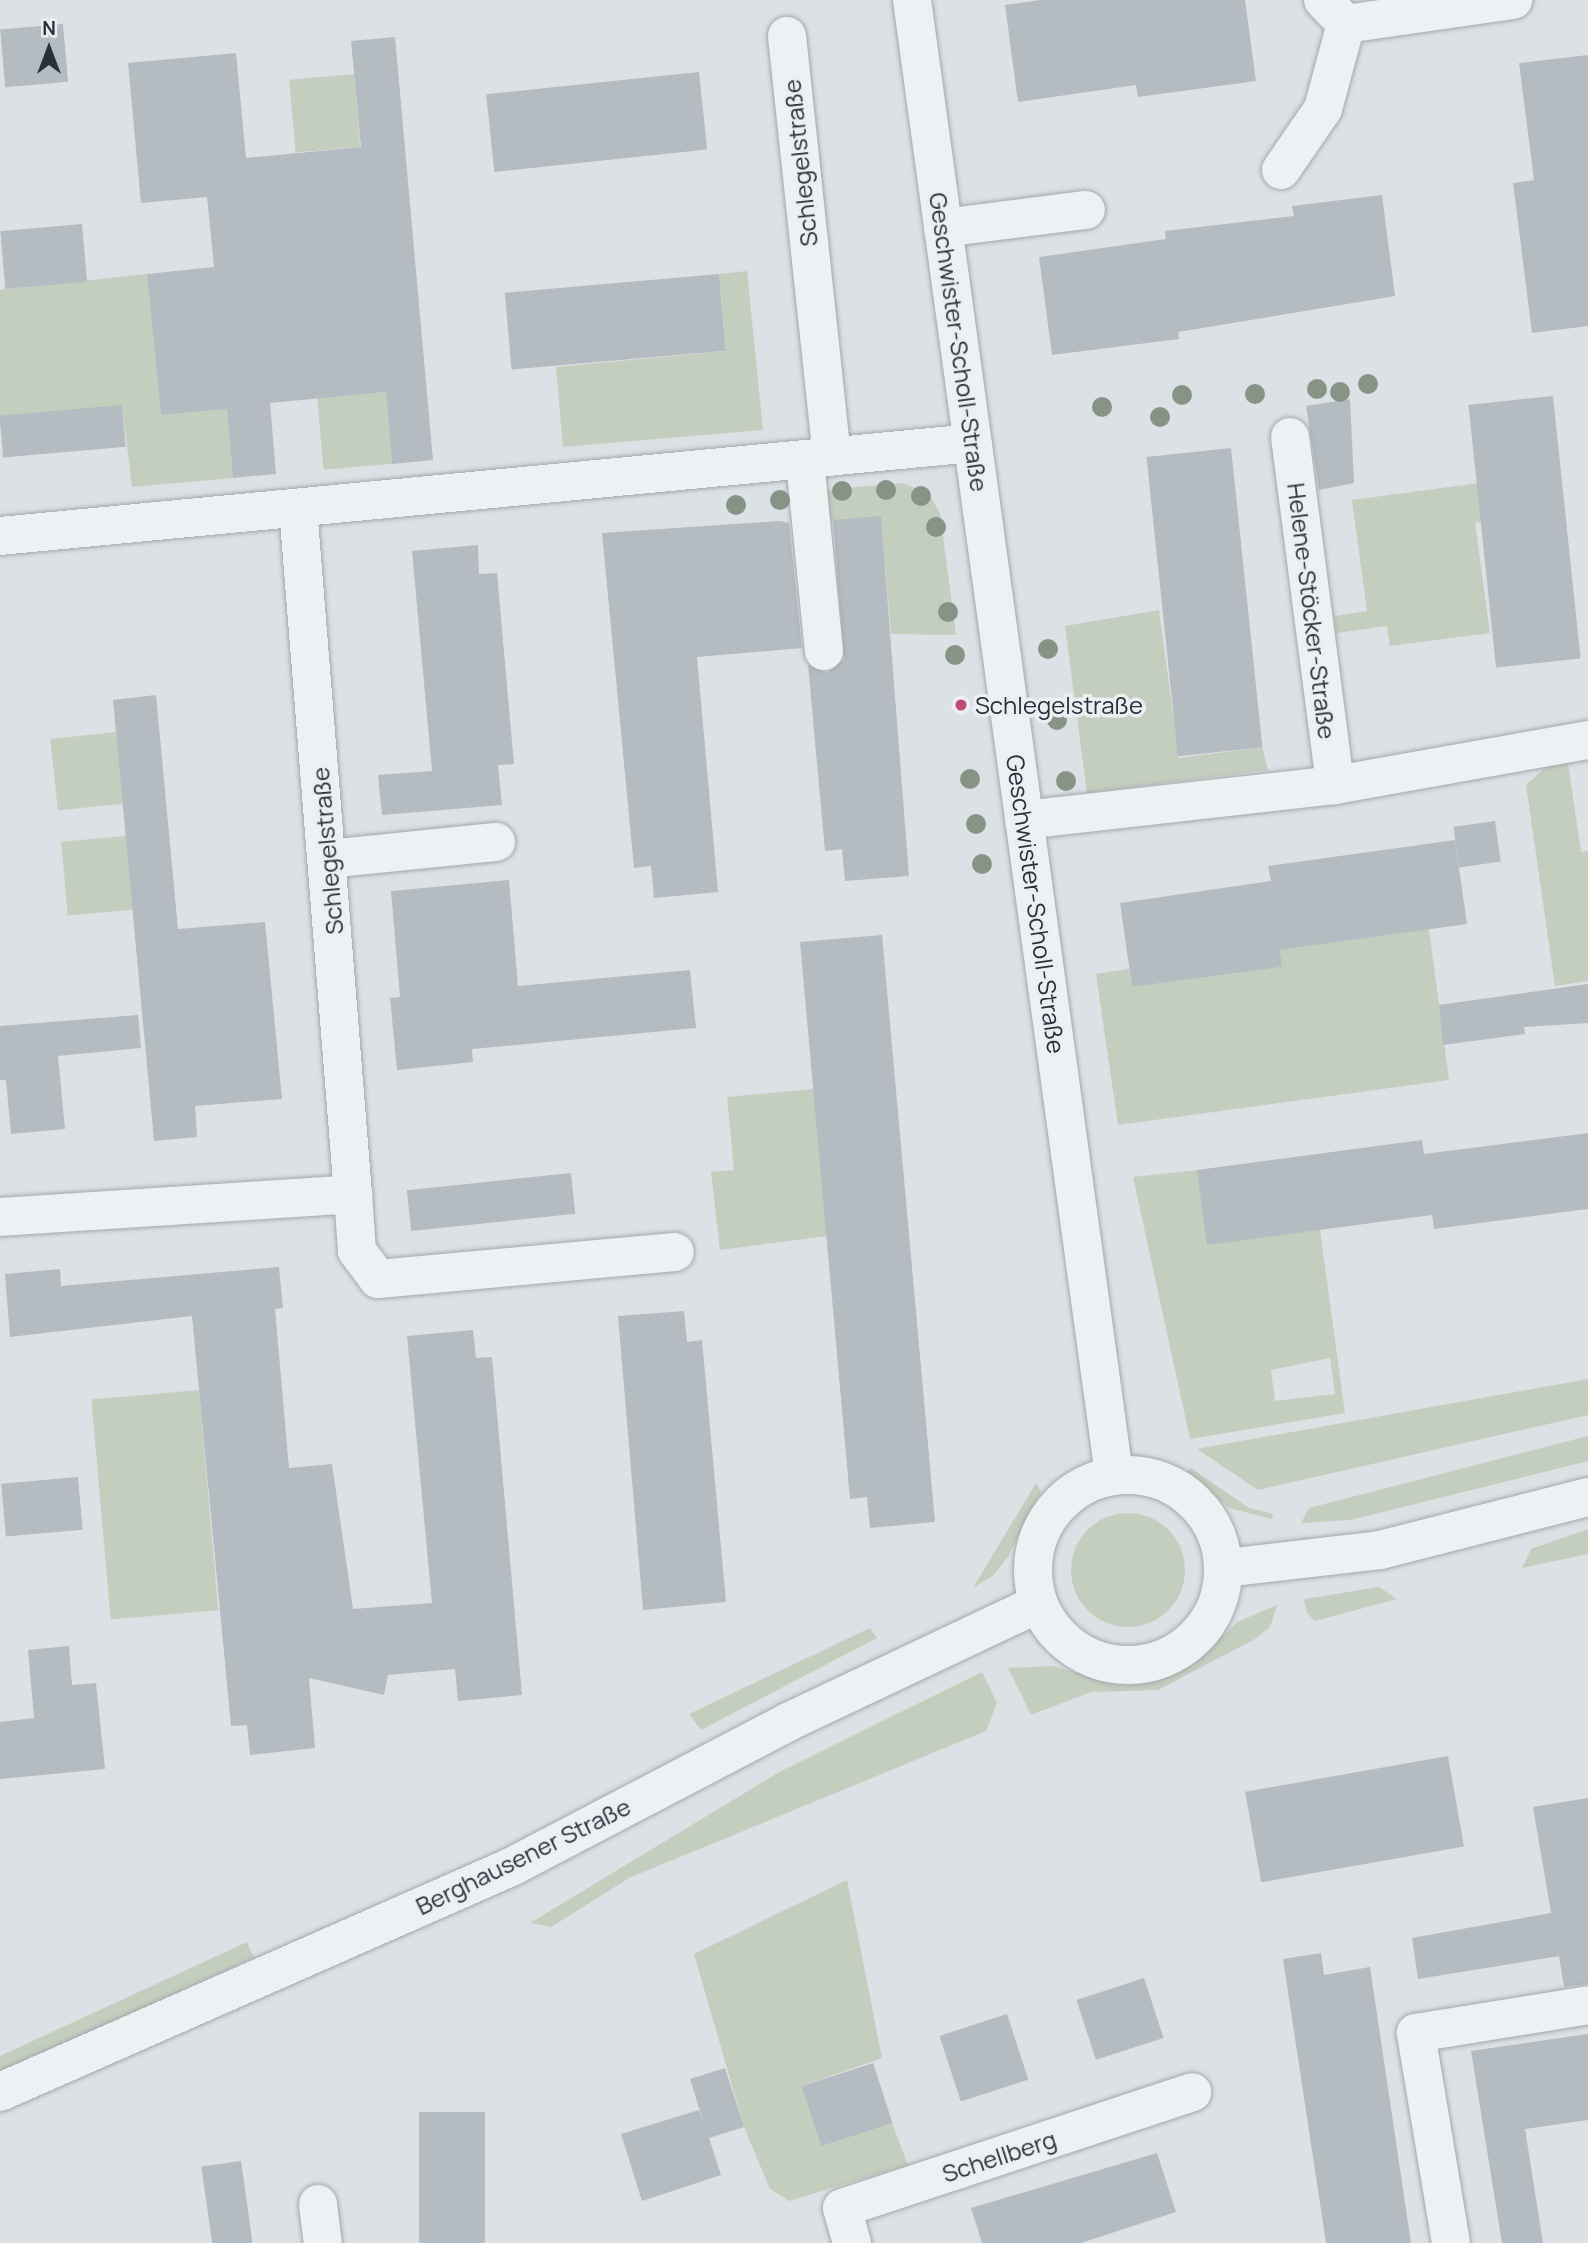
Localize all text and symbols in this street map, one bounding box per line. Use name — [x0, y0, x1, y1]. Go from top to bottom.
north arrow — [14, 14, 84, 84]
text: N — [42, 15, 56, 41]
street label: Schlegelstraße — [777, 78, 823, 248]
street label: Geschwister-Scholl-Straße — [924, 191, 994, 493]
street label: Helene-Stöcker-Straße — [1282, 481, 1342, 741]
place label: Schlegelstraße — [975, 691, 1143, 719]
marker: Schlegelstraße — [953, 697, 969, 713]
street label: Geschwister-Scholl-Straße — [1001, 753, 1071, 1055]
street label: Schlegelstraße — [305, 766, 349, 936]
street label: Berghausener Straße — [411, 1792, 635, 1920]
street label: Schellberg — [938, 2124, 1060, 2188]

